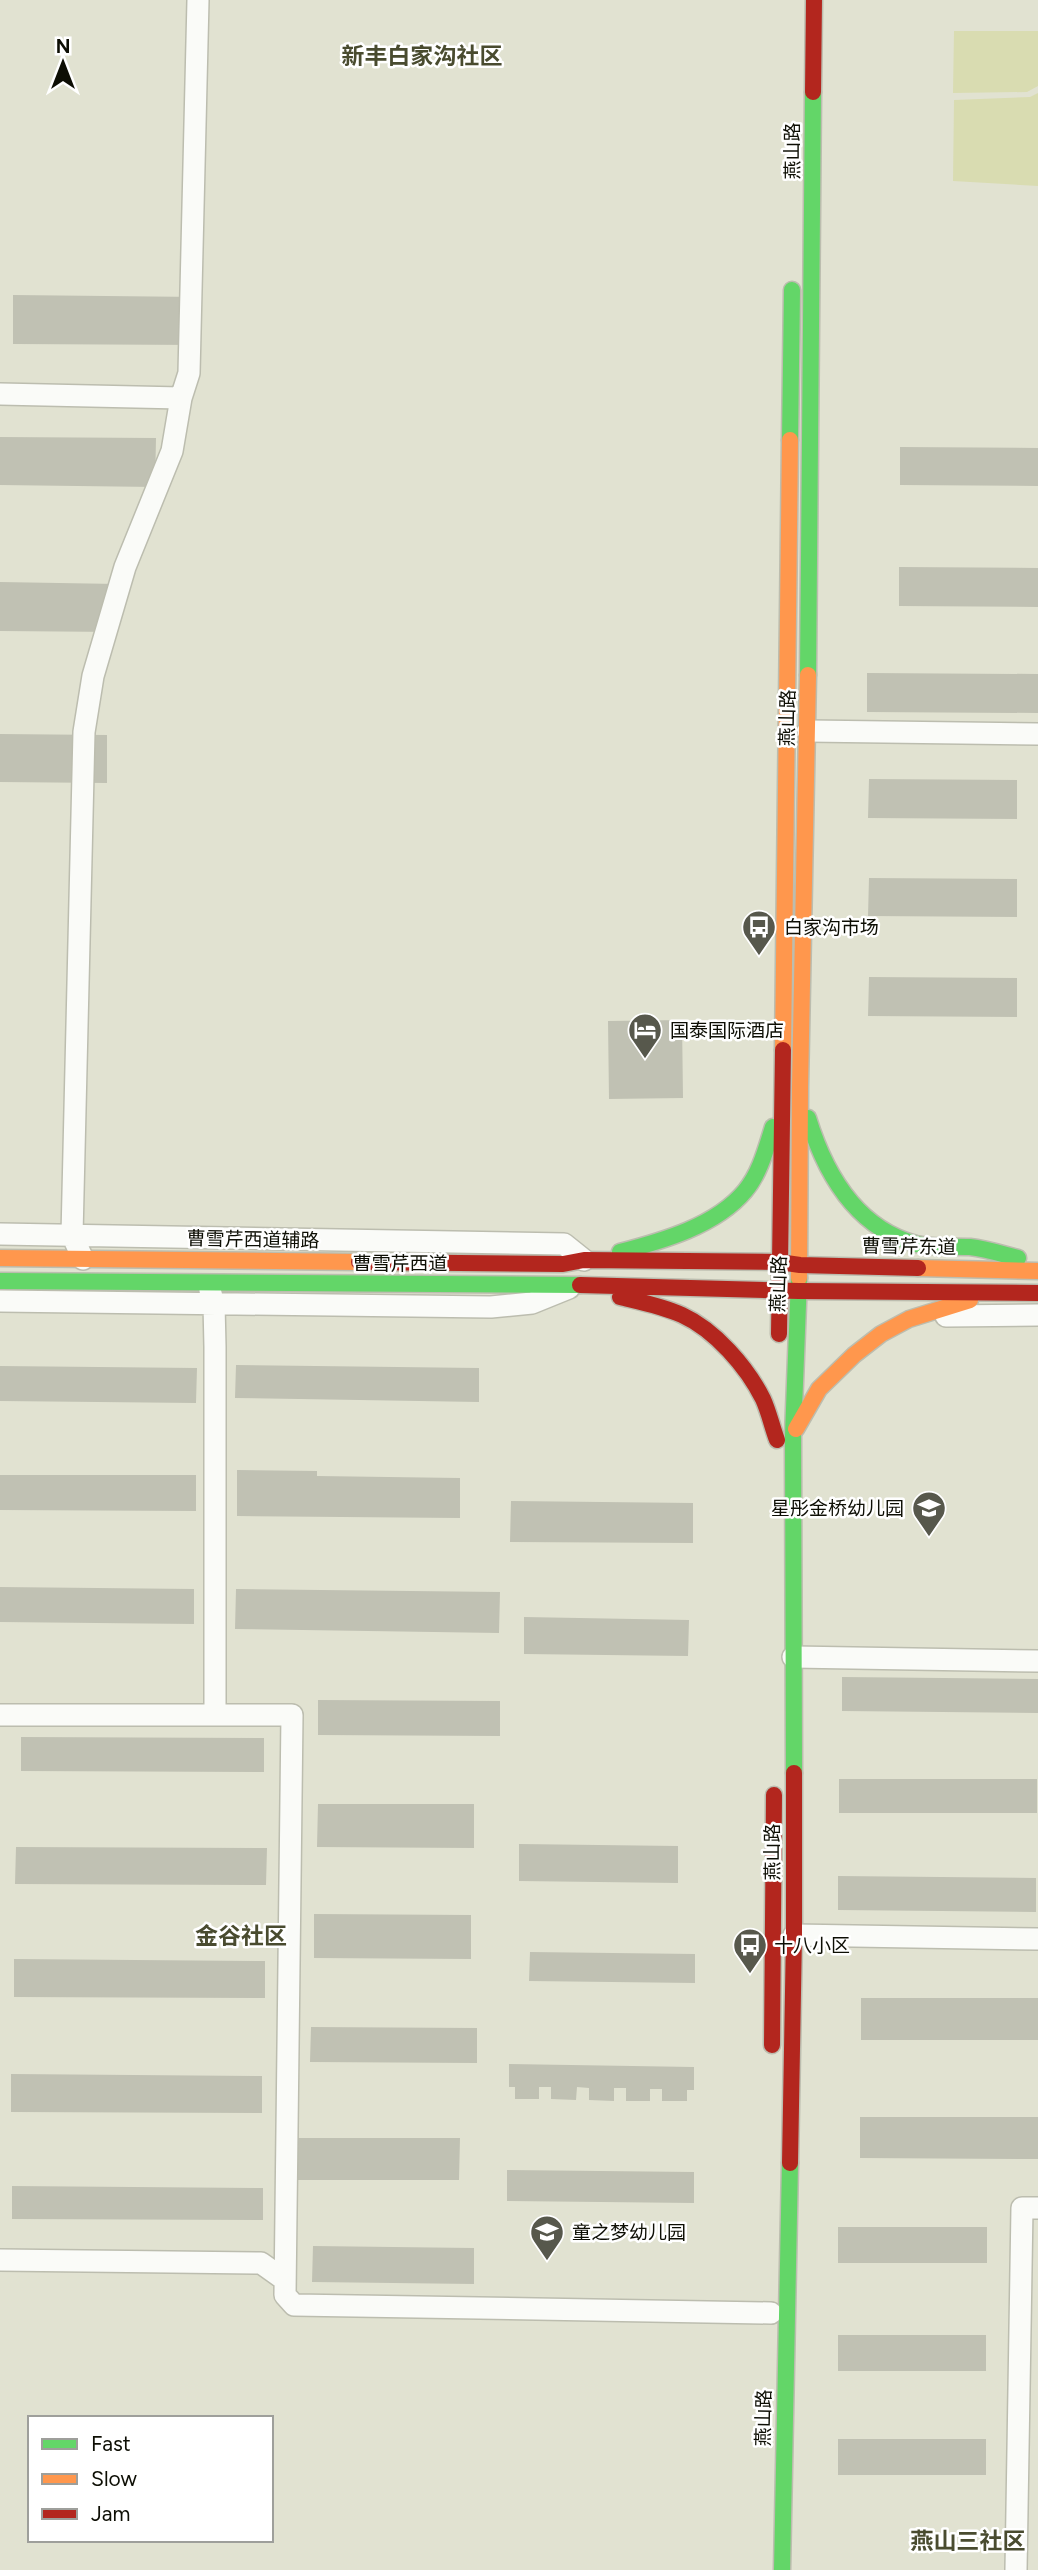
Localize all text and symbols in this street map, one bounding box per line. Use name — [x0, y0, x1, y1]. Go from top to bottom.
north arrow — [28, 28, 98, 98]
text: N — [56, 35, 70, 58]
district label: 新丰白家沟社区 — [342, 42, 503, 70]
street label: 燕山路 — [781, 122, 804, 180]
street label: 燕山路 — [776, 689, 799, 747]
bus stop icon: 白家沟市场 — [740, 908, 778, 957]
place label: 白家沟市场 — [784, 916, 879, 939]
hotel icon: 国泰国际酒店 — [626, 1011, 664, 1060]
place label: 国泰国际酒店 — [670, 1019, 784, 1042]
street label: 曹雪芹西道辅路 — [186, 1227, 320, 1252]
street label: 曹雪芹东道 — [861, 1234, 957, 1259]
street label: 曹雪芹西道 — [352, 1252, 448, 1275]
street label: 燕山路 — [766, 1255, 791, 1313]
school or university icon: 星彤金桥幼儿园 — [910, 1489, 948, 1538]
place label: 星彤金桥幼儿园 — [771, 1497, 904, 1520]
street label: 燕山路 — [761, 1823, 784, 1881]
district label: 金谷社区 — [195, 1922, 287, 1950]
bus stop icon: 十八小区 — [731, 1926, 769, 1975]
place label: 十八小区 — [774, 1934, 850, 1957]
school or university icon: 童之梦幼儿园 — [528, 2213, 566, 2262]
place label: 童之梦幼儿园 — [572, 2221, 686, 2244]
street label: 燕山路 — [752, 2389, 775, 2447]
legend — [28, 2416, 273, 2542]
text: Fast — [91, 2431, 131, 2456]
text: Slow — [91, 2466, 137, 2491]
text: Jam — [91, 2501, 130, 2526]
district label: 燕山三社区 — [911, 2527, 1026, 2555]

